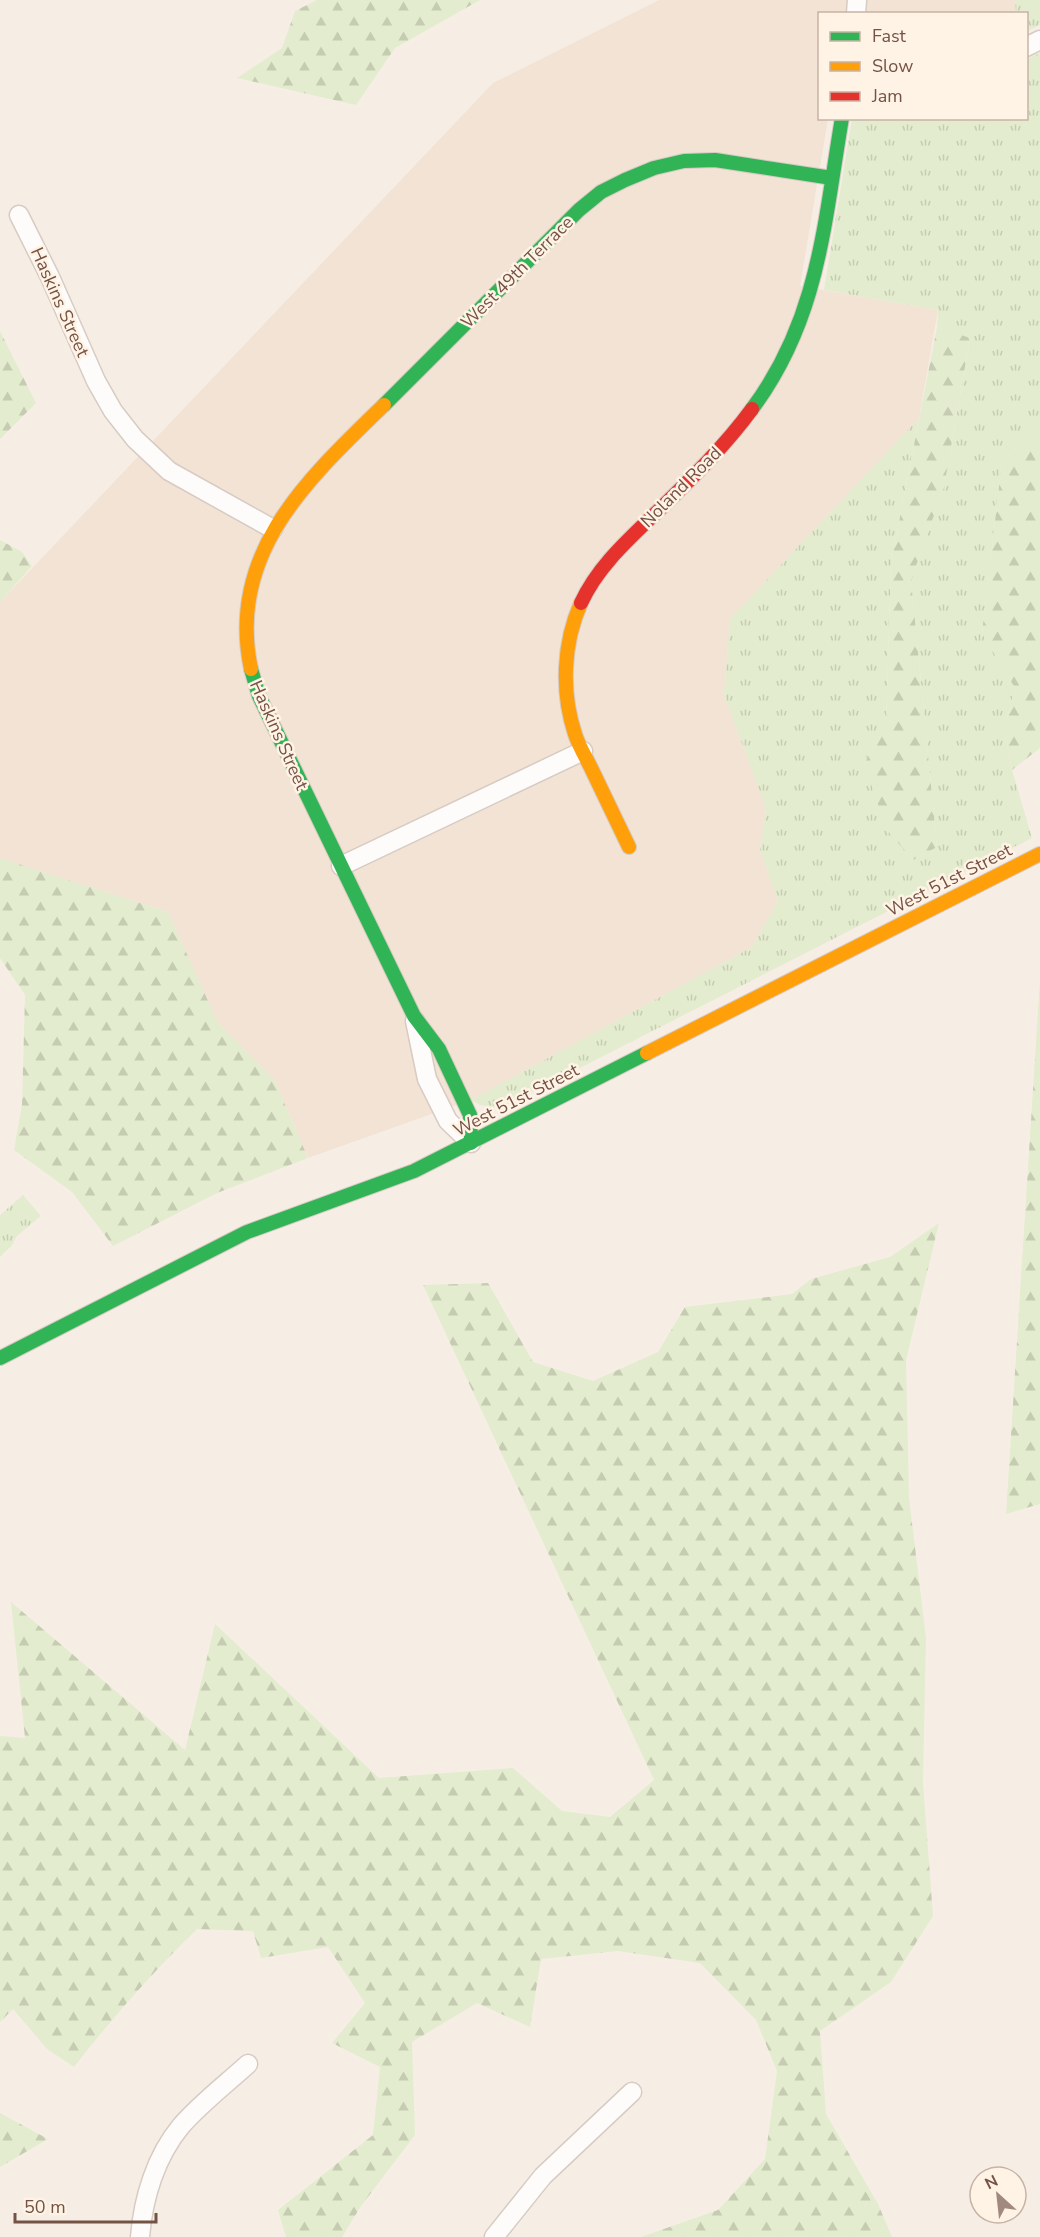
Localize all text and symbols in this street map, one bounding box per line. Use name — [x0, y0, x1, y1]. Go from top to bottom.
legend — [818, 12, 1028, 120]
text: Fast — [872, 24, 907, 48]
text: Slow — [872, 54, 913, 78]
text: Jam — [871, 84, 903, 108]
street label: West 49th Terrace — [456, 211, 578, 333]
street label: Haskins Street — [25, 243, 95, 361]
street label: Noland Road — [635, 441, 727, 533]
street label: Haskins Street — [244, 676, 314, 794]
street label: West 51st Street — [882, 838, 1017, 922]
street label: West 51st Street — [449, 1058, 584, 1142]
north arrow — [968, 2165, 1028, 2225]
text: N — [981, 2170, 1002, 2195]
scale bar — [15, 2186, 156, 2224]
text: 50 m — [24, 2195, 66, 2219]

